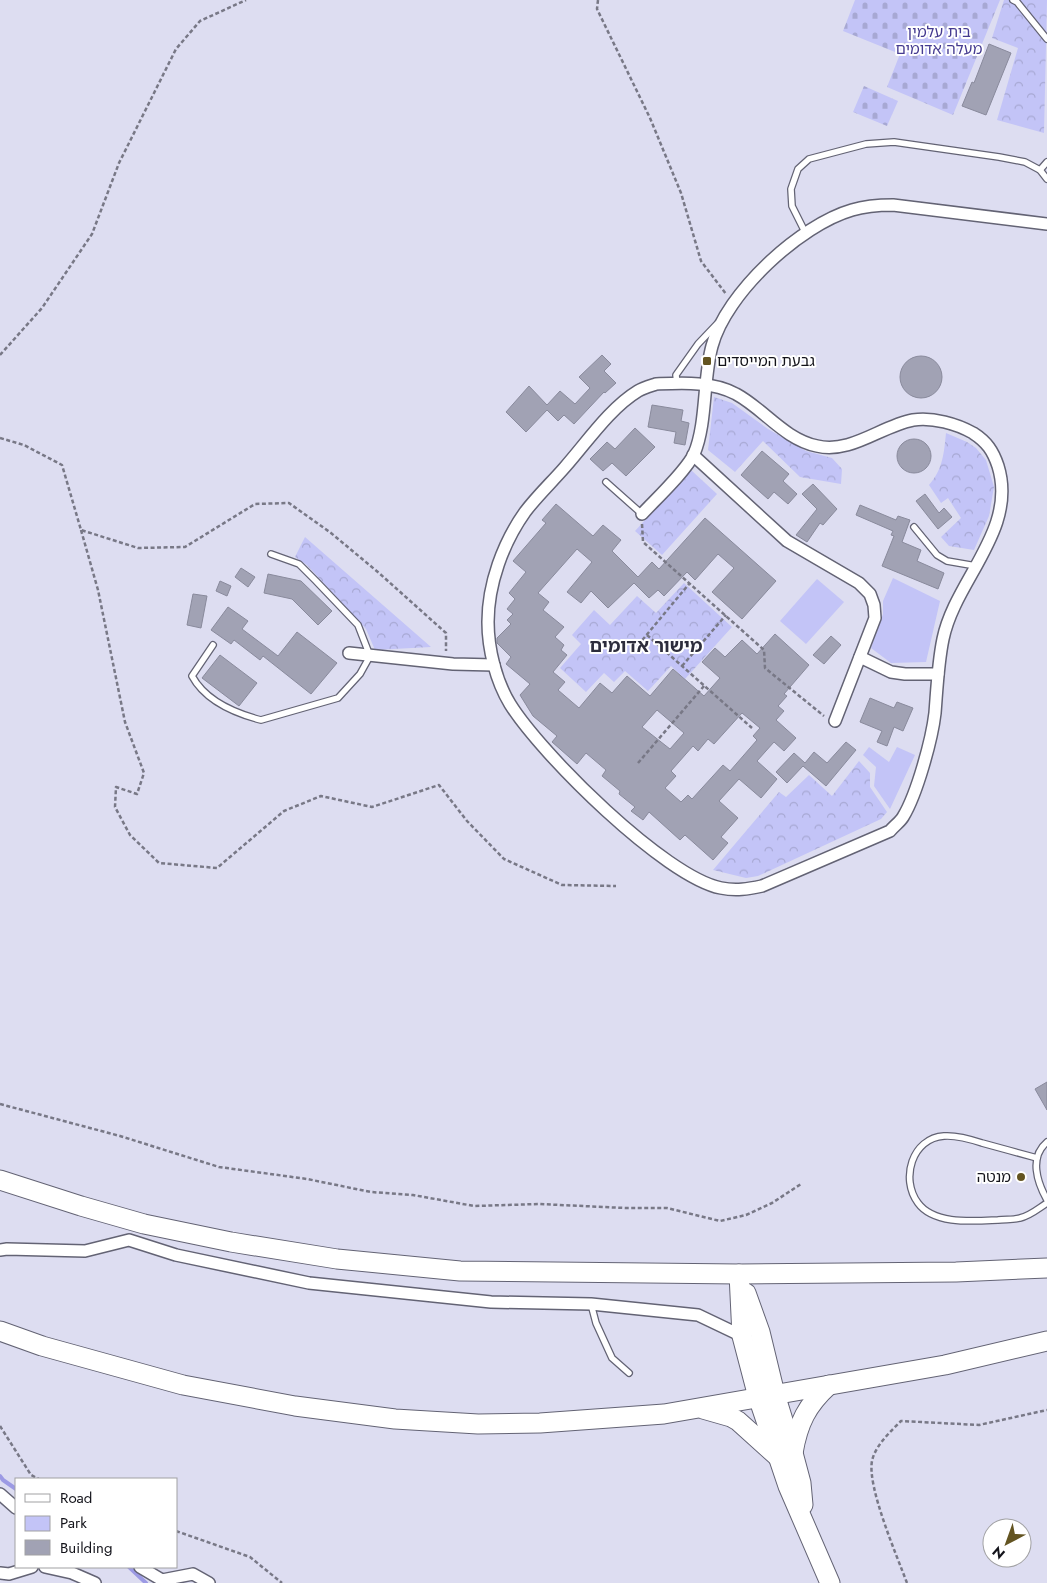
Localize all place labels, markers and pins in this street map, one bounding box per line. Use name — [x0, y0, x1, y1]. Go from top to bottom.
place label: גבעת המייסדים — [717, 350, 815, 372]
marker: גבעת המייסדים — [701, 355, 713, 367]
place label: מנטה — [977, 1166, 1011, 1188]
marker: מנטה — [1015, 1171, 1027, 1183]

